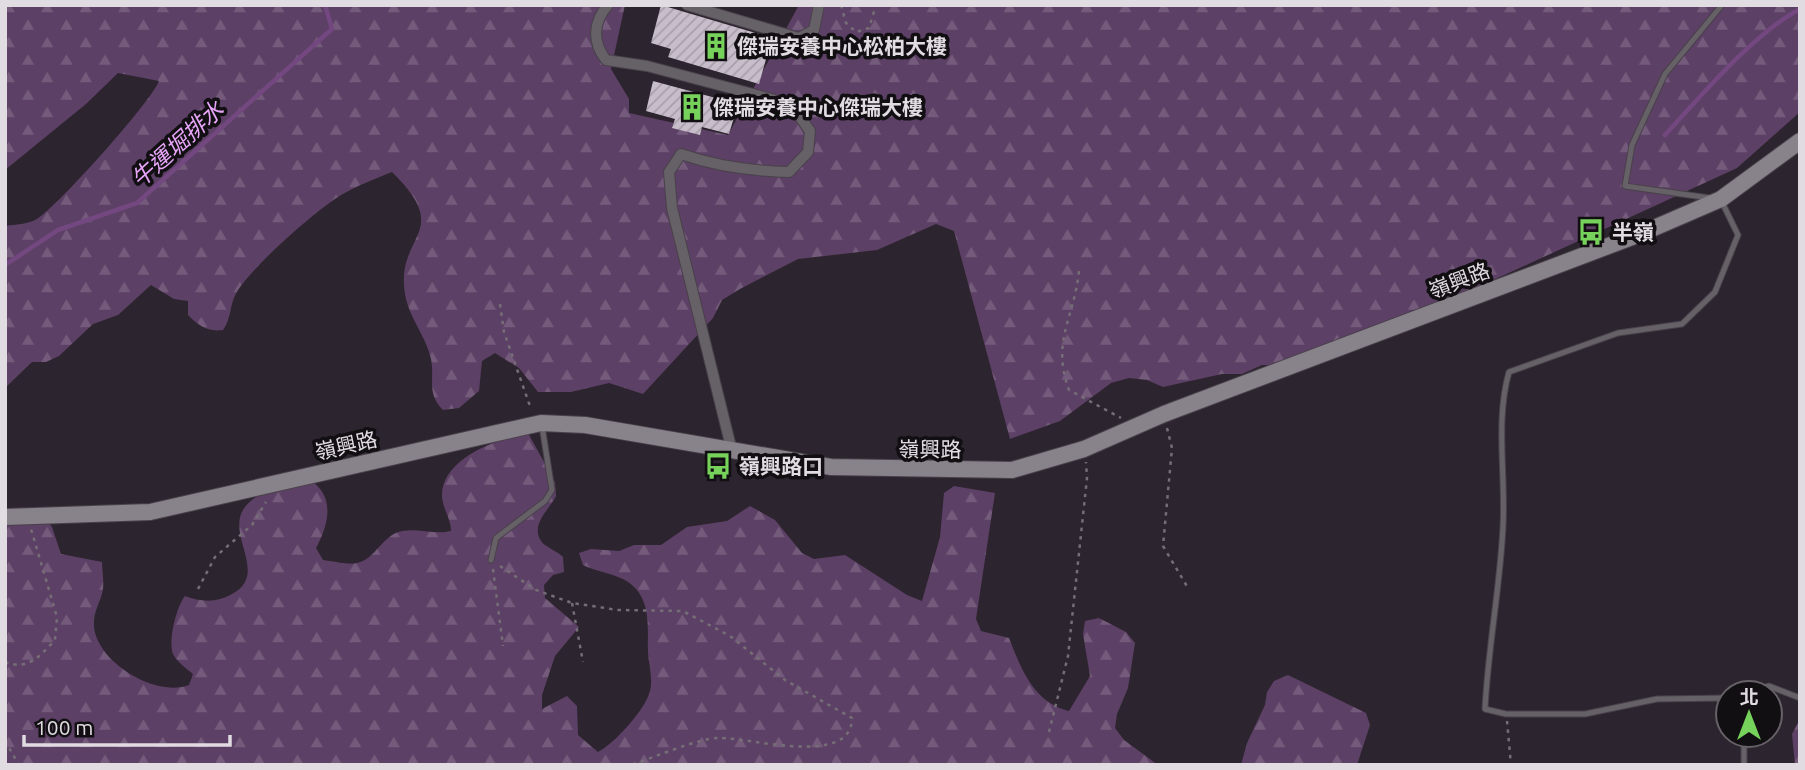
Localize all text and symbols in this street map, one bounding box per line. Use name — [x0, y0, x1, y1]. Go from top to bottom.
building icon: 傑瑞安養中心松柏大樓 — [701, 31, 731, 61]
place label: 傑瑞安養中心松柏大樓 — [737, 34, 947, 58]
building icon: 傑瑞安養中心傑瑞大樓 — [677, 92, 707, 122]
place label: 傑瑞安養中心傑瑞大樓 — [713, 95, 923, 119]
water label: 牛運堀排水 — [126, 96, 229, 192]
bus stop icon: 半嶺 — [1576, 217, 1606, 247]
place label: 半嶺 — [1612, 220, 1654, 244]
street label: 嶺興路 — [1425, 258, 1493, 302]
street label: 嶺興路 — [313, 426, 379, 464]
street label: 嶺興路 — [899, 437, 962, 461]
bus stop icon: 嶺興路口 — [703, 451, 733, 481]
place label: 嶺興路口 — [739, 454, 823, 478]
north arrow — [1714, 679, 1784, 749]
text: 北 — [1739, 686, 1759, 708]
scale bar — [24, 704, 231, 748]
text: 100 m — [35, 715, 93, 739]

